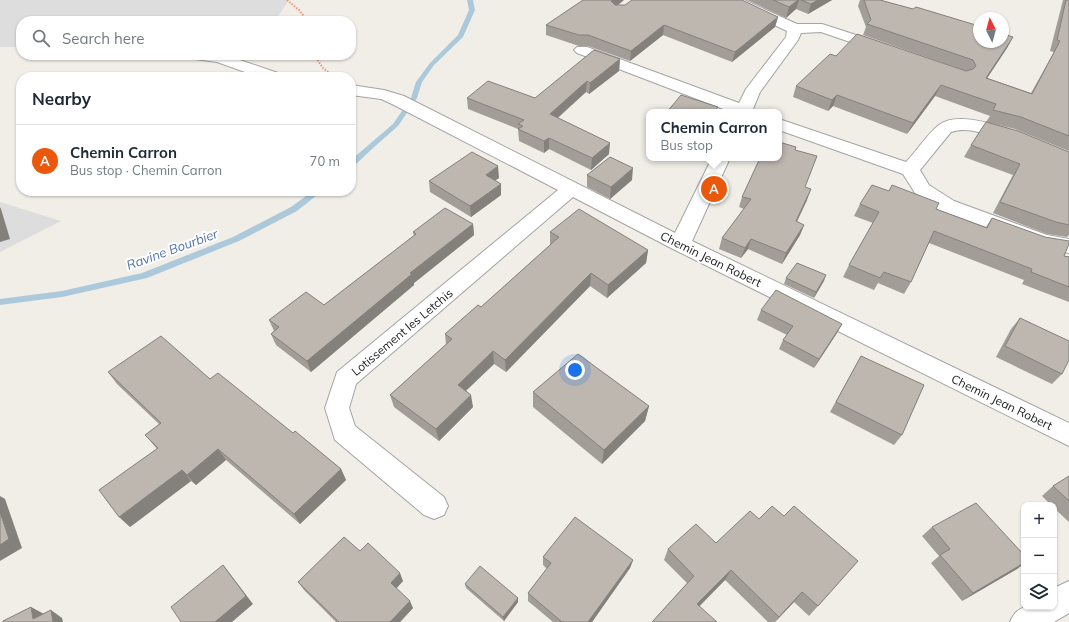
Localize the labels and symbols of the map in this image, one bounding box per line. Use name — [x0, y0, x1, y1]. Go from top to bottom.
north arrow — [973, 12, 1009, 48]
pin: A — [701, 174, 727, 204]
water label: Ravine Bourbier — [124, 225, 221, 273]
street label: Chemin Jean Robert — [658, 228, 764, 290]
street label: Lotissement les Letchis — [348, 285, 456, 379]
your location — [565, 360, 585, 380]
street label: Chemin Jean Robert — [949, 371, 1055, 433]

